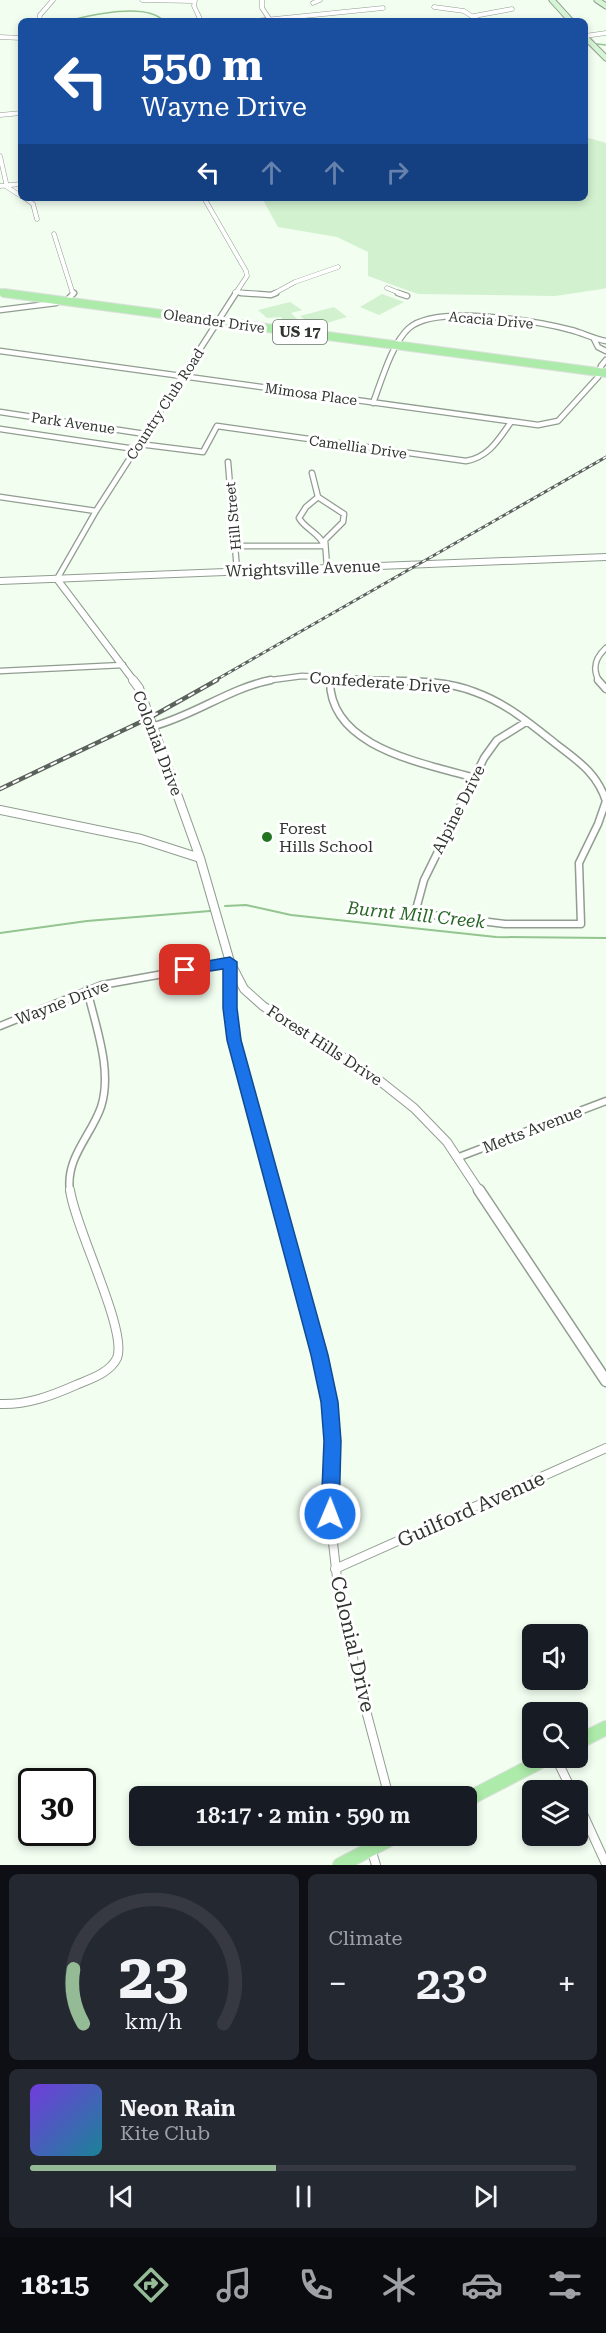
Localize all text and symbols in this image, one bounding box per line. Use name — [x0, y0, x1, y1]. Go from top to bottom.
text: 550 m — [141, 41, 263, 90]
icon: left — [42, 42, 120, 120]
text: Wayne Drive — [141, 91, 307, 123]
icon: left — [192, 156, 225, 189]
icon: ahead — [255, 156, 288, 189]
icon: ahead — [318, 156, 351, 189]
icon: right — [381, 156, 414, 189]
street label: Oleander Drive — [162, 306, 266, 336]
street label: Acacia Drive — [448, 308, 534, 332]
road number: US 17 — [273, 320, 327, 344]
street label: Country Club Road — [123, 345, 207, 463]
street label: Mimosa Place — [264, 380, 359, 408]
street label: Park Avenue — [30, 409, 116, 437]
street label: Camellia Drive — [308, 432, 408, 462]
street label: Hill Street — [222, 481, 244, 551]
street label: Wrightsville Avenue — [225, 556, 381, 581]
street label: Confederate Drive — [309, 668, 451, 697]
street label: Colonial Drive — [129, 688, 186, 799]
street label: Alpine Drive — [428, 762, 489, 857]
place label: Forest Hills School — [279, 819, 373, 856]
marker: Forest Hills School — [260, 830, 274, 844]
water label: Burnt Mill Creek — [345, 897, 486, 932]
pin — [159, 944, 210, 995]
icon: arrive — [168, 953, 201, 986]
street label: Wayne Drive — [13, 976, 112, 1029]
street label: Forest Hills Drive — [264, 1001, 386, 1090]
street label: Metts Avenue — [480, 1102, 585, 1157]
street label: Guilford Avenue — [394, 1466, 548, 1552]
position arrow — [298, 1482, 362, 1546]
street label: Colonial Drive — [326, 1574, 380, 1714]
map controls — [522, 1624, 588, 1846]
button: sound — [522, 1624, 588, 1690]
button: search — [522, 1702, 588, 1768]
speed limit sign: 30 — [18, 1768, 96, 1846]
button: layers — [522, 1780, 588, 1846]
text: 18:17 · 2 min · 590 m — [196, 1803, 410, 1828]
text: Climate — [329, 1926, 403, 1950]
text: 23 — [119, 1940, 189, 2013]
text: 23° — [416, 1957, 489, 2010]
text: − — [329, 1964, 347, 2003]
text: + — [558, 1964, 576, 2003]
text: km/h — [125, 2009, 183, 2034]
text: Neon Rain — [120, 2096, 235, 2121]
text: Kite Club — [120, 2121, 210, 2145]
icon: previous — [105, 2180, 138, 2213]
icon: pause — [287, 2180, 320, 2213]
icon: next — [469, 2180, 502, 2213]
icon: directions — [130, 2264, 172, 2306]
icon: music — [213, 2264, 255, 2306]
icon: phone — [295, 2264, 337, 2306]
icon: climate — [378, 2264, 420, 2306]
icon: car — [461, 2264, 503, 2306]
icon: filters — [544, 2264, 586, 2306]
text: 18:15 — [20, 2269, 89, 2301]

